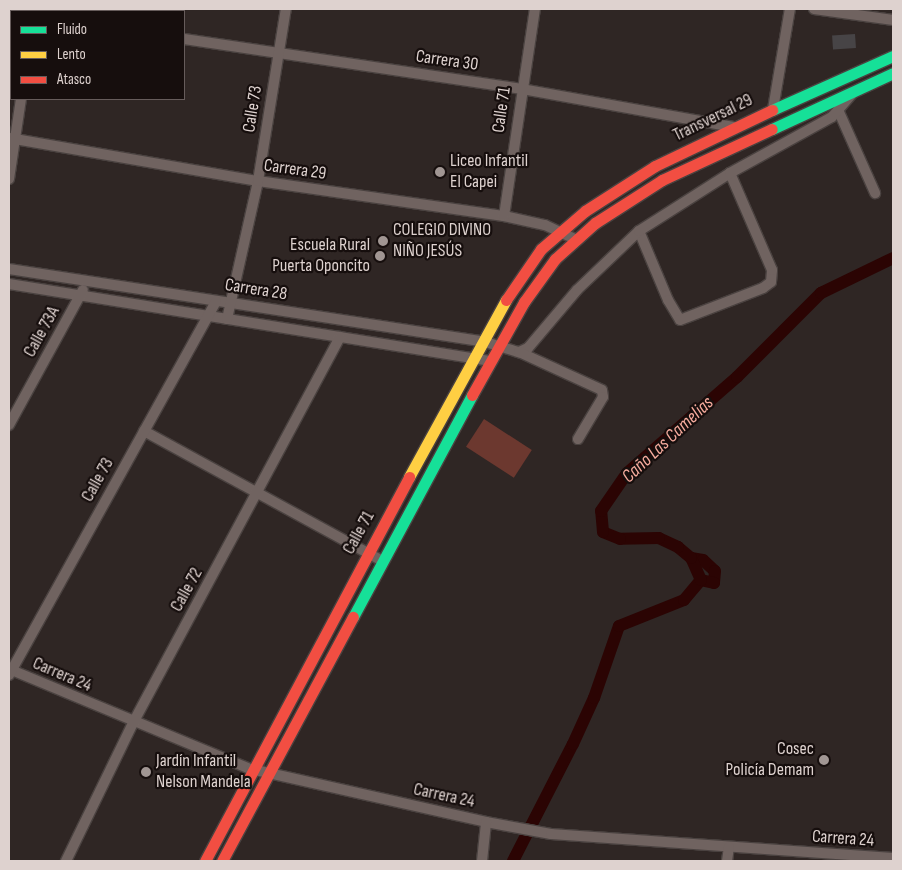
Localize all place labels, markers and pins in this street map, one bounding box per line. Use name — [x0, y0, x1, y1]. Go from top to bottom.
place label: Liceo Infantil El Capei — [450, 151, 528, 193]
marker: Liceo Infantil El Capei — [434, 166, 446, 178]
place label: COLEGIO DIVINO NIÑO JESÚS — [393, 220, 491, 262]
place label: Escuela Rural Puerta Oponcito — [272, 235, 370, 278]
marker: COLEGIO DIVINO NIÑO JESÚS — [377, 235, 389, 247]
marker: Escuela Rural Puerta Oponcito — [374, 250, 386, 262]
place label: Cosec Policía Demam — [725, 739, 814, 782]
place label: Jardín Infantil Nelson Mandela — [156, 751, 251, 794]
marker: Cosec Policía Demam — [818, 754, 830, 766]
marker: Jardín Infantil Nelson Mandela — [140, 766, 152, 778]

